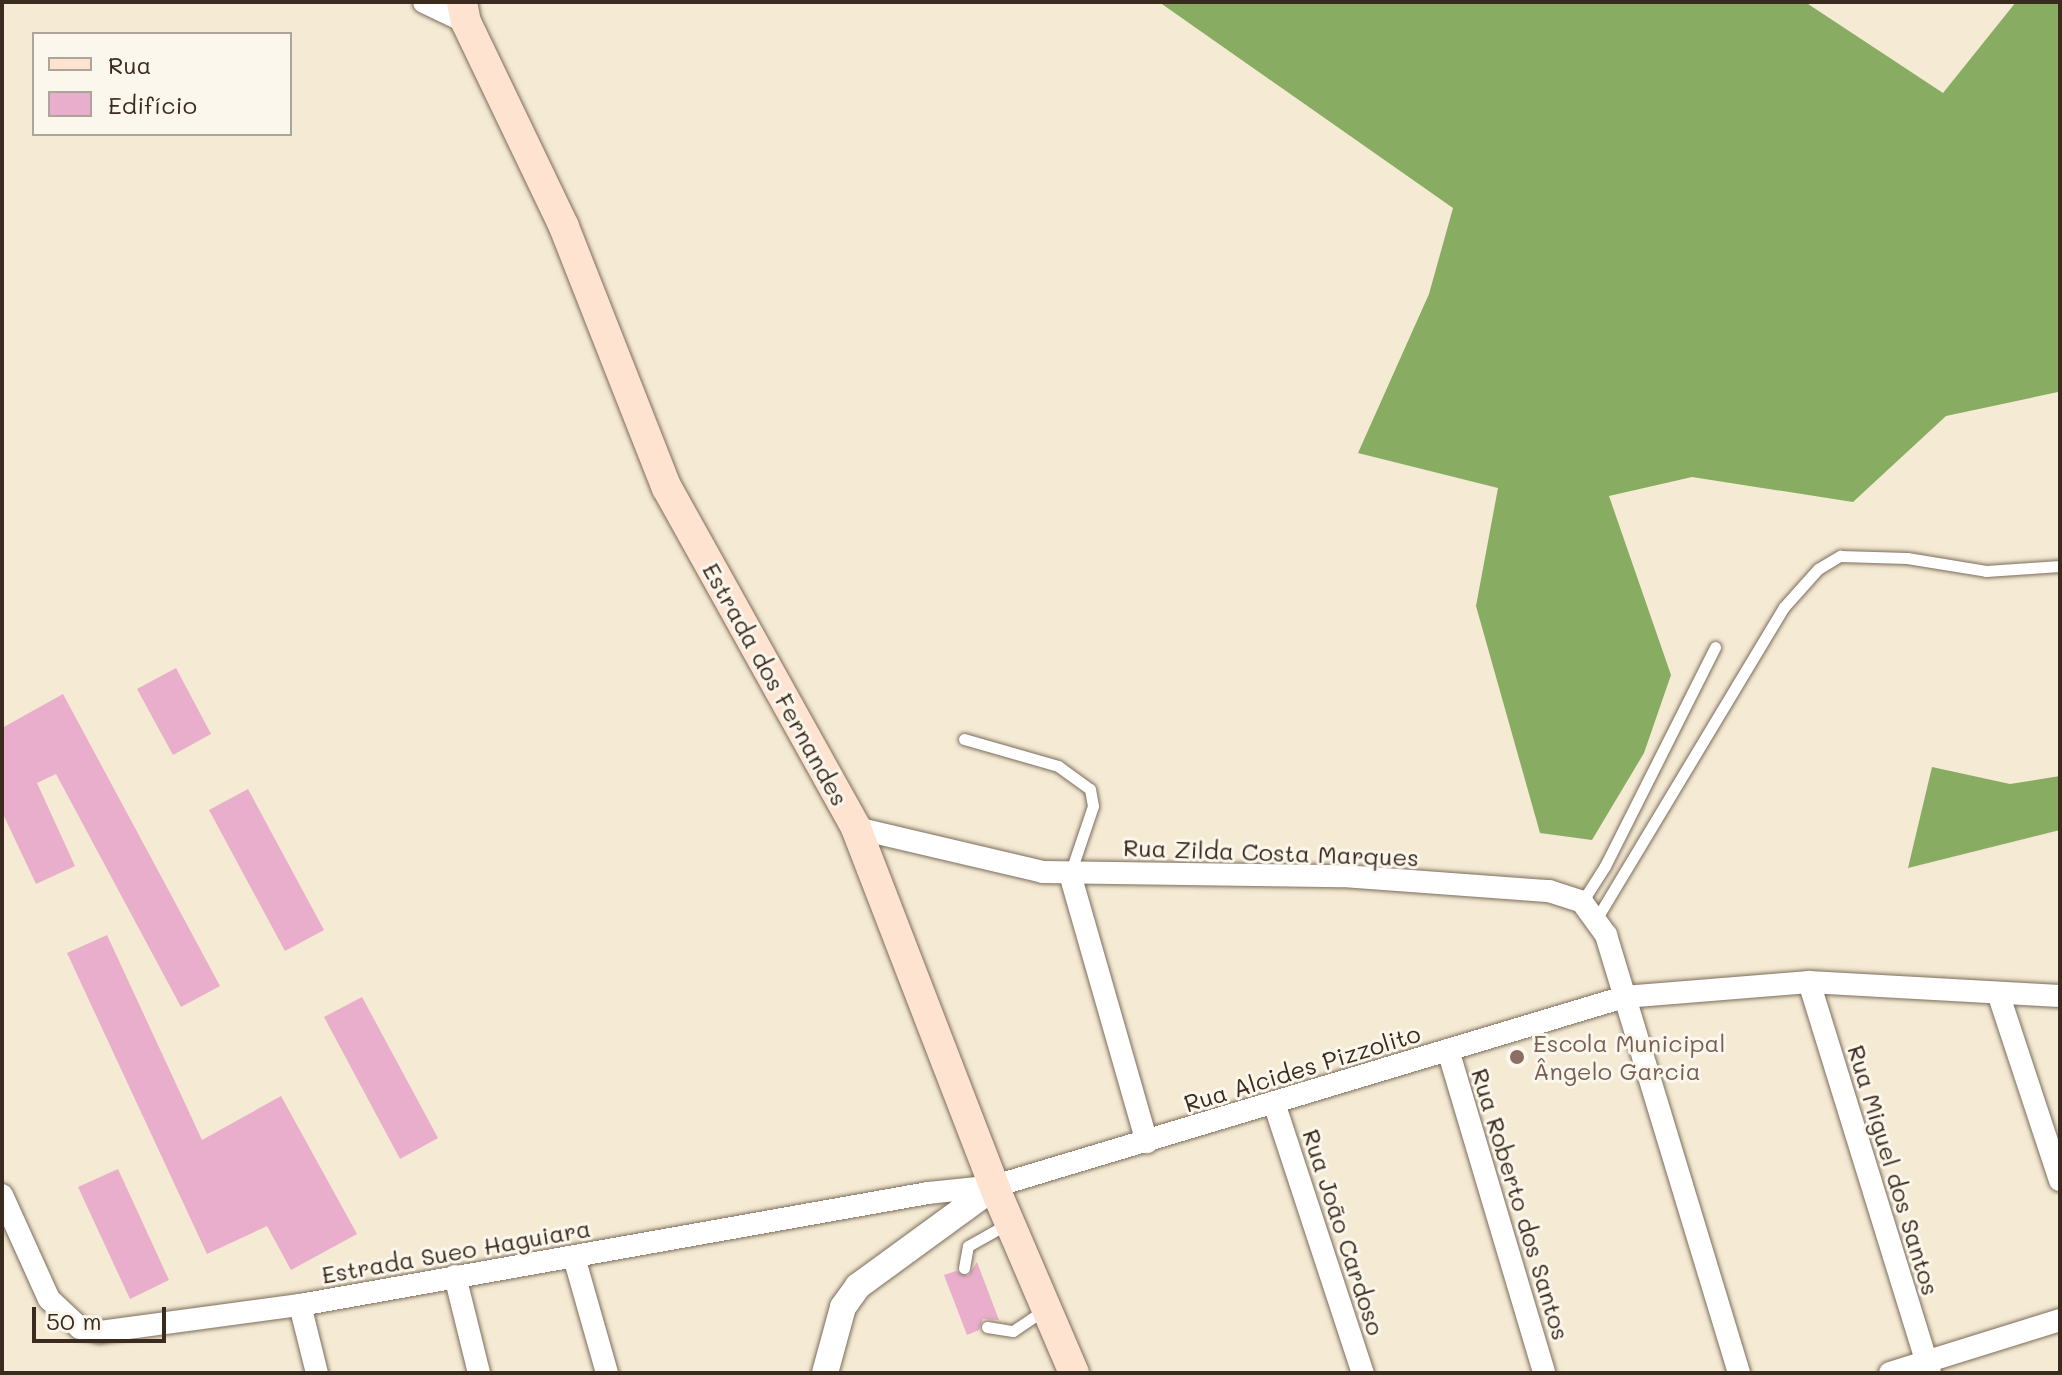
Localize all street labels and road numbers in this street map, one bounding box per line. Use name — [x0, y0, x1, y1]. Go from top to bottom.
street label: Estrada dos Fernandes — [697, 558, 855, 810]
street label: Rua Zilda Costa Marques — [1123, 832, 1419, 872]
street label: Rua Alcides Pizzolito — [1180, 1018, 1424, 1118]
street label: Rua Miguel dos Santos — [1842, 1041, 1946, 1299]
street label: Rua Roberto dos Santos — [1466, 1065, 1576, 1343]
street label: Rua João Cardoso — [1297, 1125, 1391, 1339]
street label: Estrada Sueo Haguiara — [319, 1213, 593, 1289]

